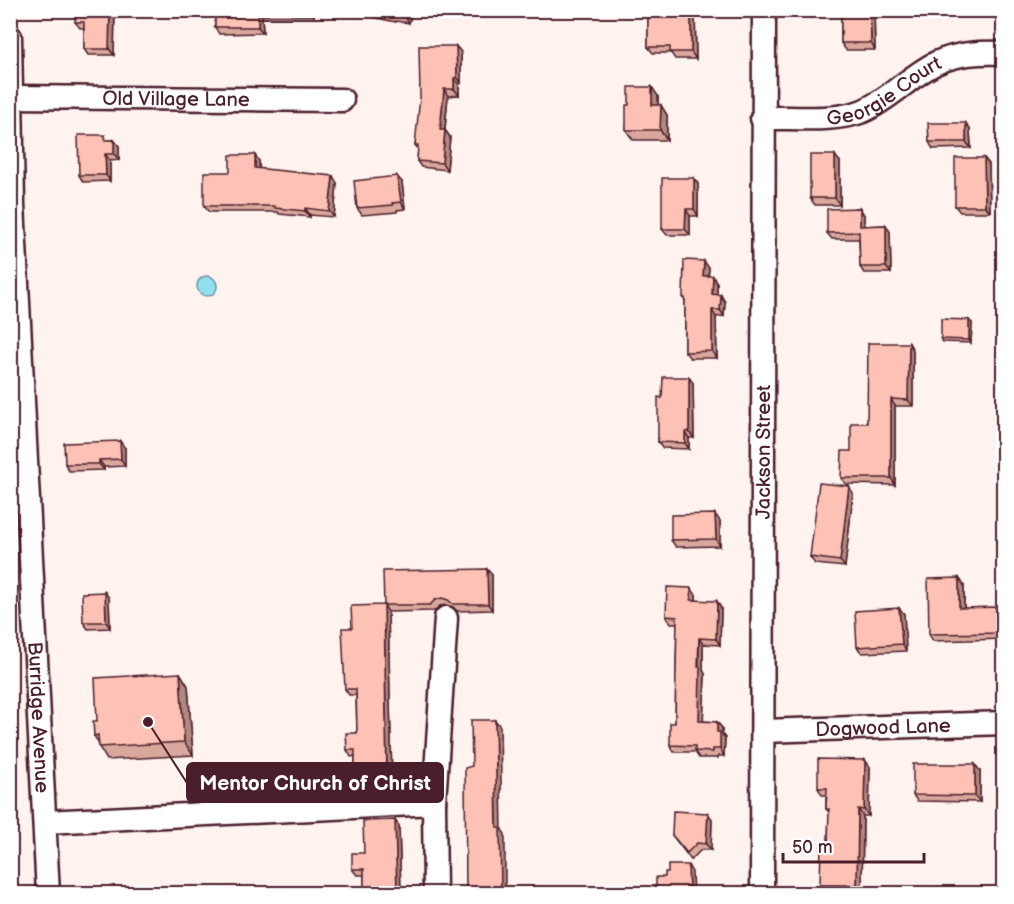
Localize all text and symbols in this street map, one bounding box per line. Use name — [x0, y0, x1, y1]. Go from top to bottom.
street label: Georgie Court — [826, 51, 945, 131]
street label: Old Village Lane — [102, 87, 250, 112]
street label: Jackson Street — [752, 385, 776, 519]
street label: Burridge Avenue — [22, 641, 54, 794]
street label: Dogwood Lane — [815, 714, 951, 742]
callout: Mentor Church of Christ — [187, 763, 443, 802]
text: Mentor Church of Christ — [199, 771, 431, 796]
scale bar — [783, 826, 924, 864]
text: 50 m — [792, 837, 833, 858]

